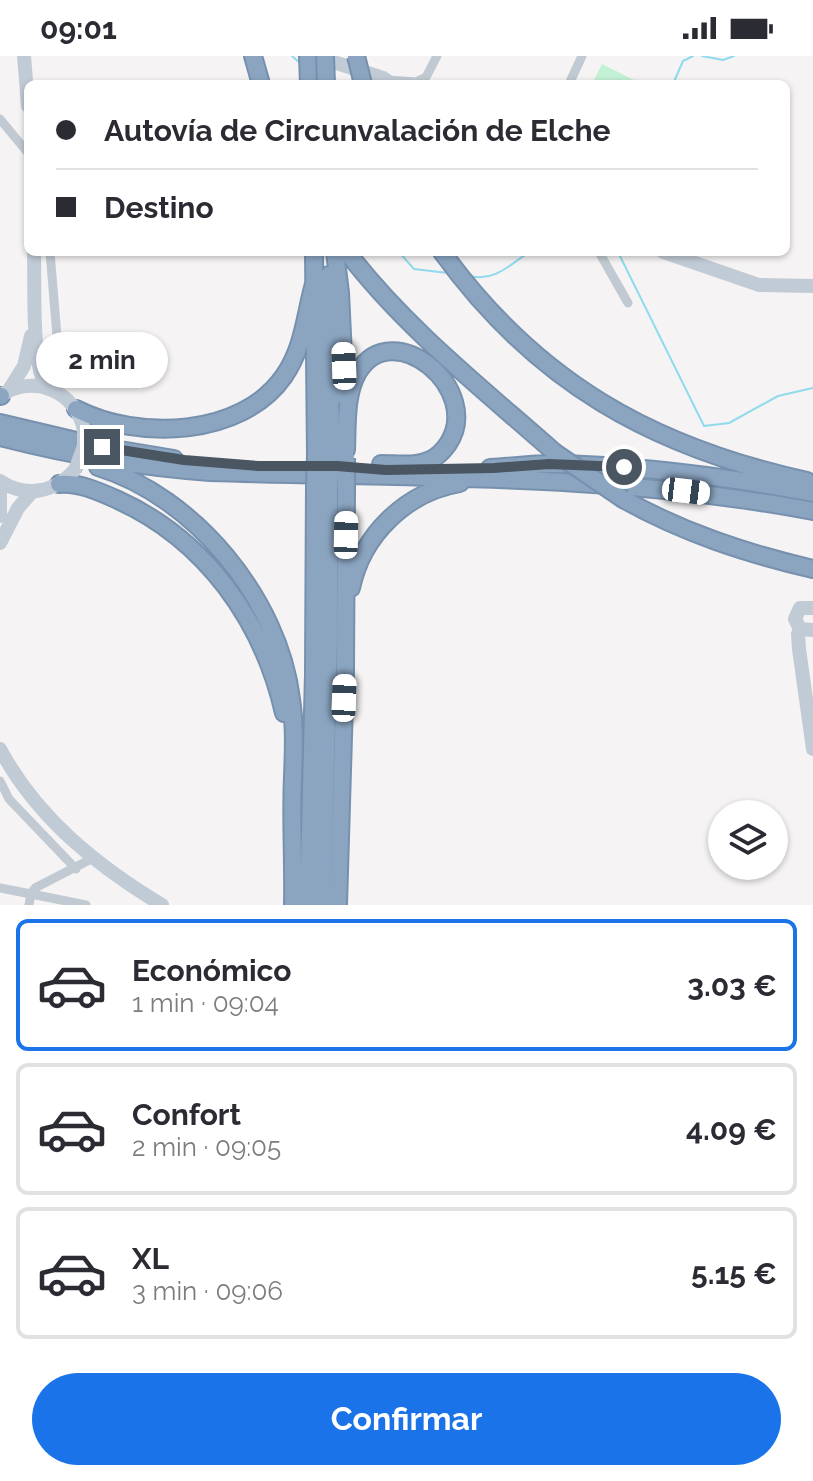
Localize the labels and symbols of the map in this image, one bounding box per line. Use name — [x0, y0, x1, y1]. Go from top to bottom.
callout: 2 min — [36, 331, 168, 387]
car — [331, 342, 357, 390]
route end — [84, 429, 120, 465]
route start — [606, 449, 642, 485]
car — [661, 476, 711, 506]
car — [334, 511, 358, 559]
car — [331, 674, 357, 722]

